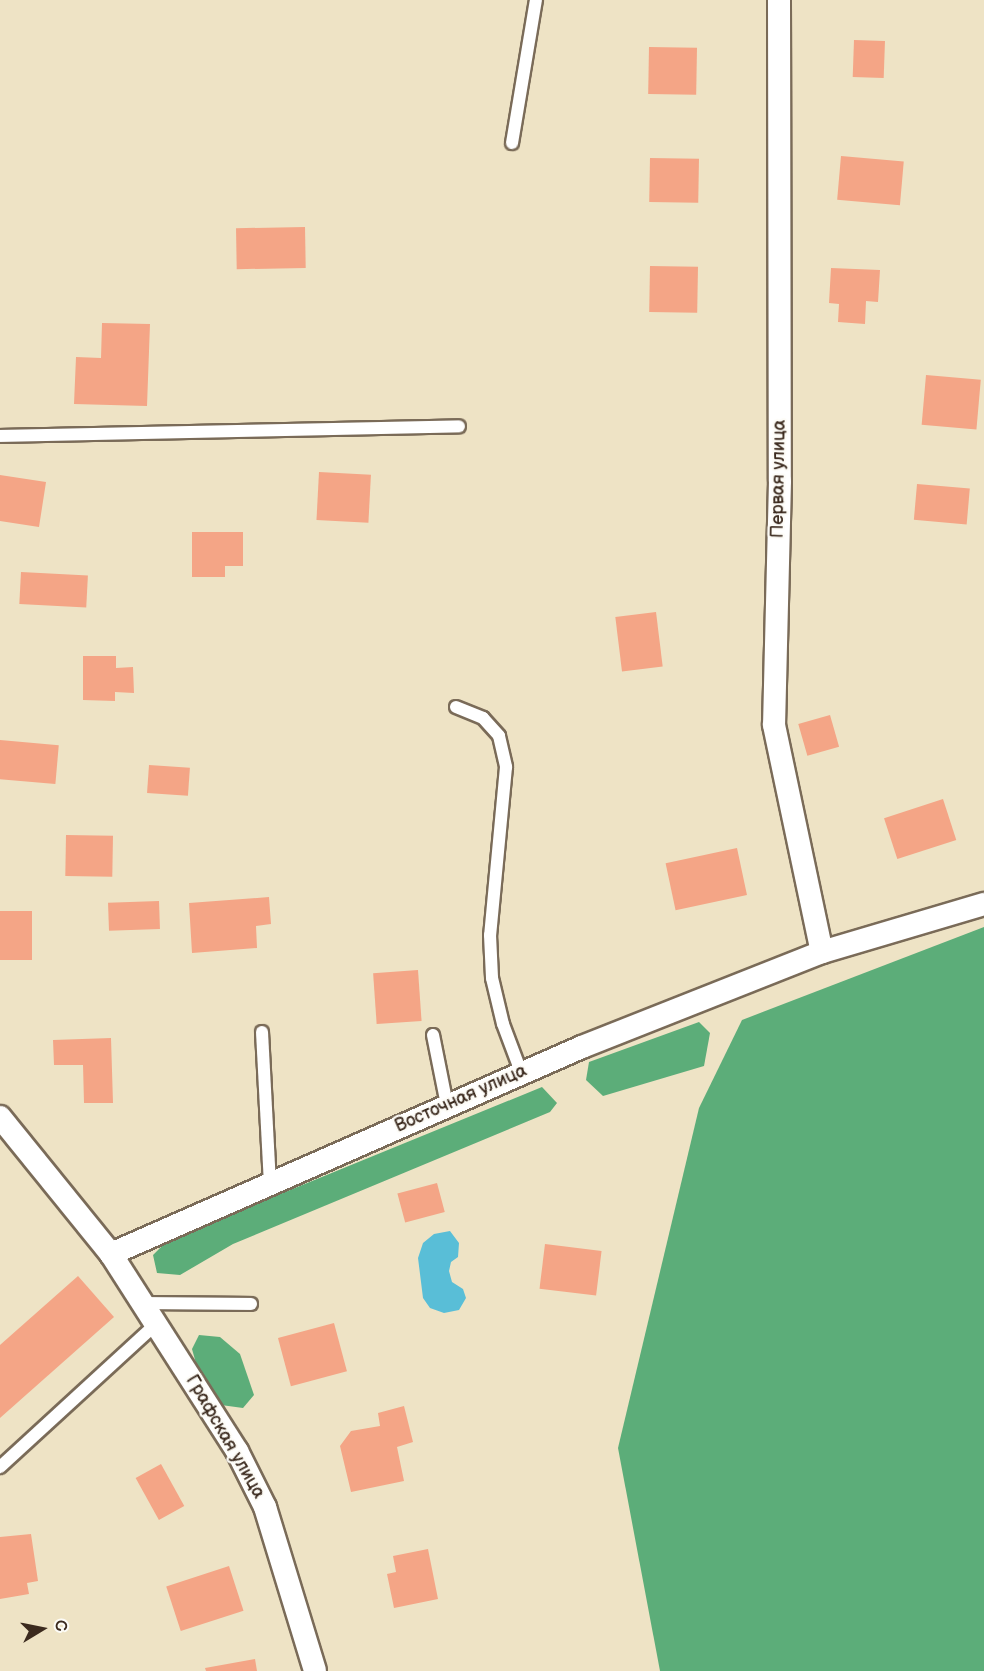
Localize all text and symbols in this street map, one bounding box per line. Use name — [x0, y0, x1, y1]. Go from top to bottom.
street label: Первая улица — [767, 420, 791, 538]
street label: Восточная улица — [392, 1060, 530, 1138]
street label: Графская улица — [181, 1371, 269, 1503]
north arrow — [12, 1599, 72, 1659]
text: С — [50, 1619, 71, 1633]

